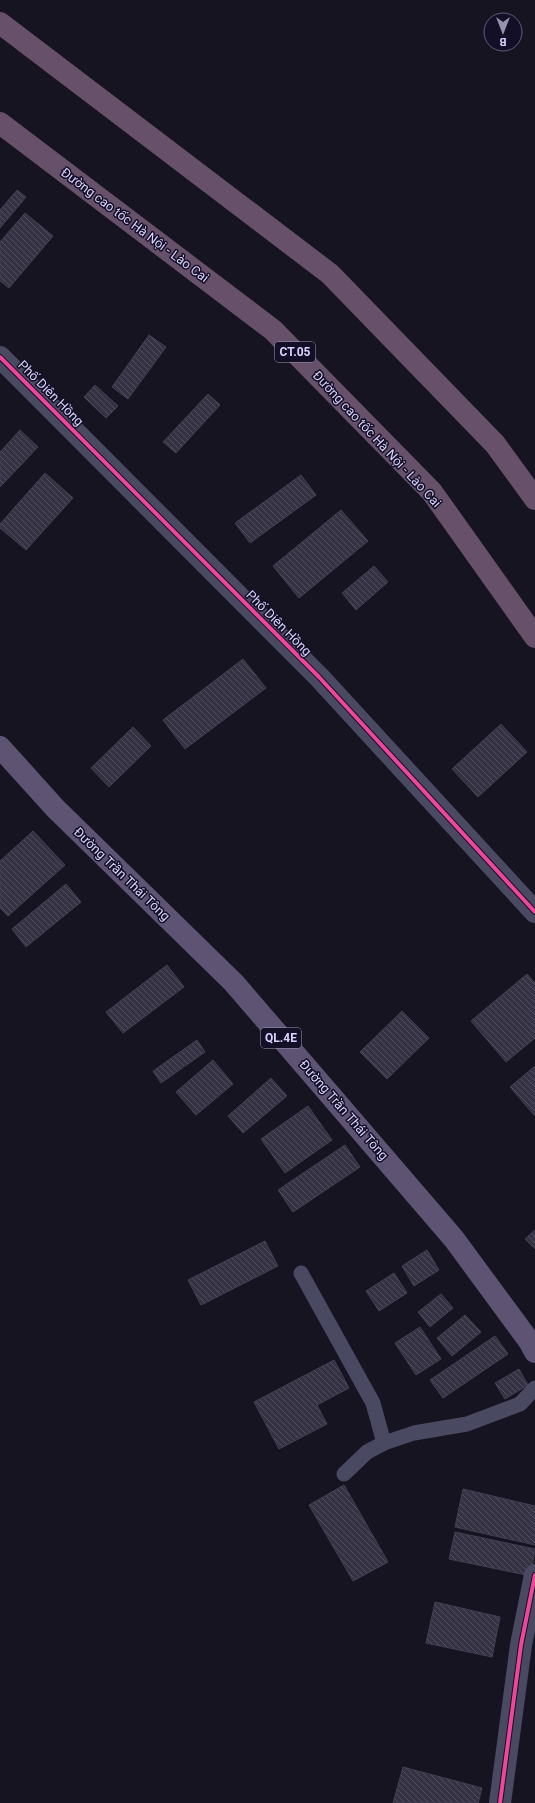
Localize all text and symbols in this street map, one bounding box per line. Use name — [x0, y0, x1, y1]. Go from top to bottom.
north arrow — [483, 12, 523, 52]
text: B — [499, 35, 507, 48]
street label: Đường cao tốc Hà Nội - Lào Cai — [58, 165, 212, 285]
road number: CT.05 — [275, 342, 315, 362]
street label: Phố Diên Hồng — [15, 357, 87, 429]
street label: Đường cao tốc Hà Nội - Lào Cai — [310, 368, 444, 510]
street label: Phố Diên Hồng — [243, 587, 315, 659]
street label: Đường Trần Thái Tông — [71, 824, 173, 924]
road number: QL.4E — [261, 1028, 301, 1048]
street label: Đường Trần Thái Tông — [297, 1057, 391, 1163]

